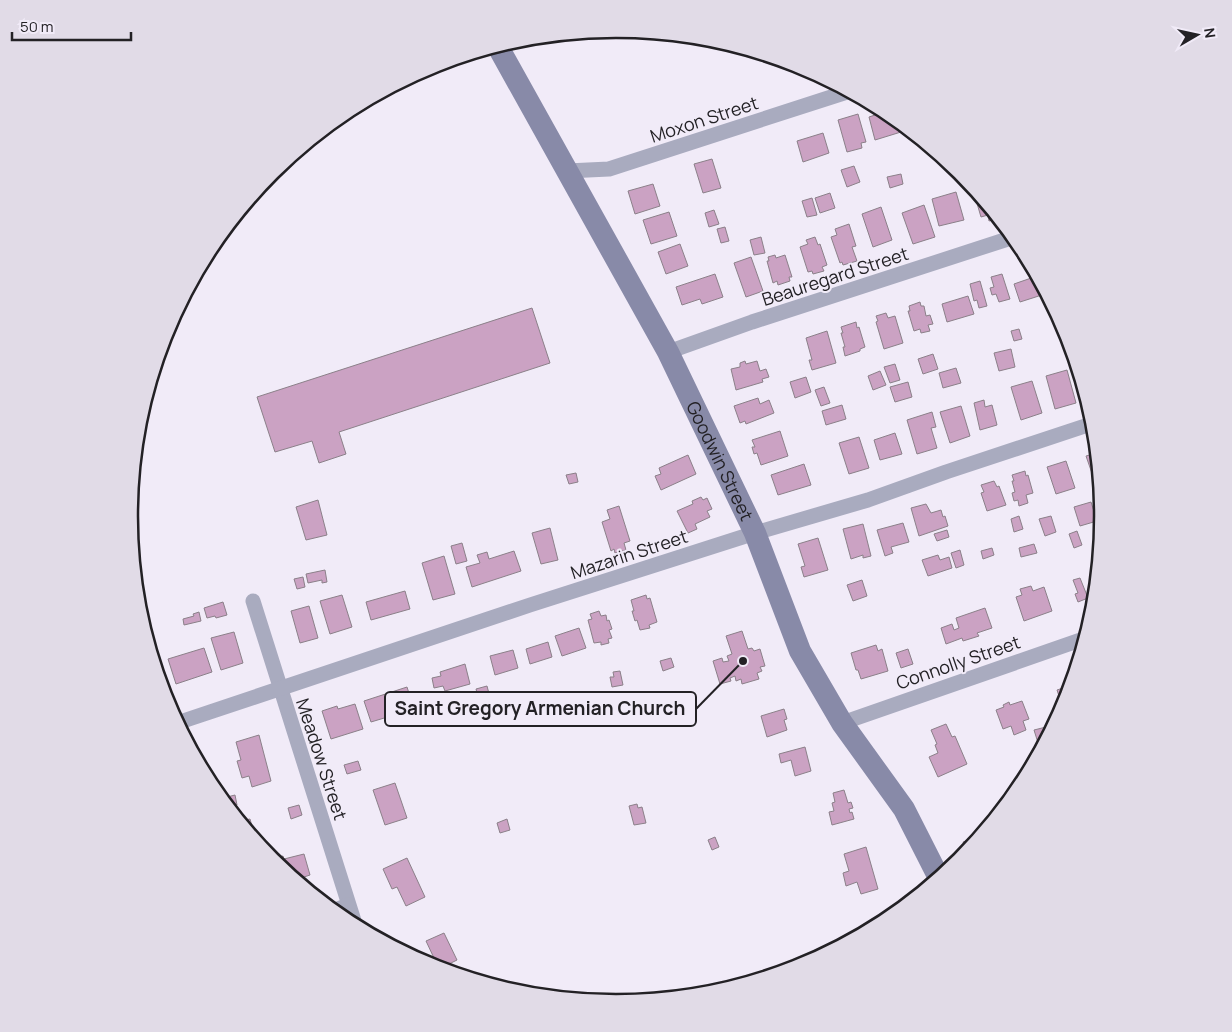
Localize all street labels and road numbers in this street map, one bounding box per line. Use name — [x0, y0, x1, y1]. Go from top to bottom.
street label: Moxon Street — [647, 90, 761, 148]
street label: Beauregard Street — [759, 241, 911, 311]
street label: Goodwin Street — [681, 397, 759, 524]
street label: Mazarin Street — [567, 524, 691, 584]
street label: Connolly Street — [893, 630, 1023, 694]
street label: Meadow Street — [291, 695, 353, 823]

